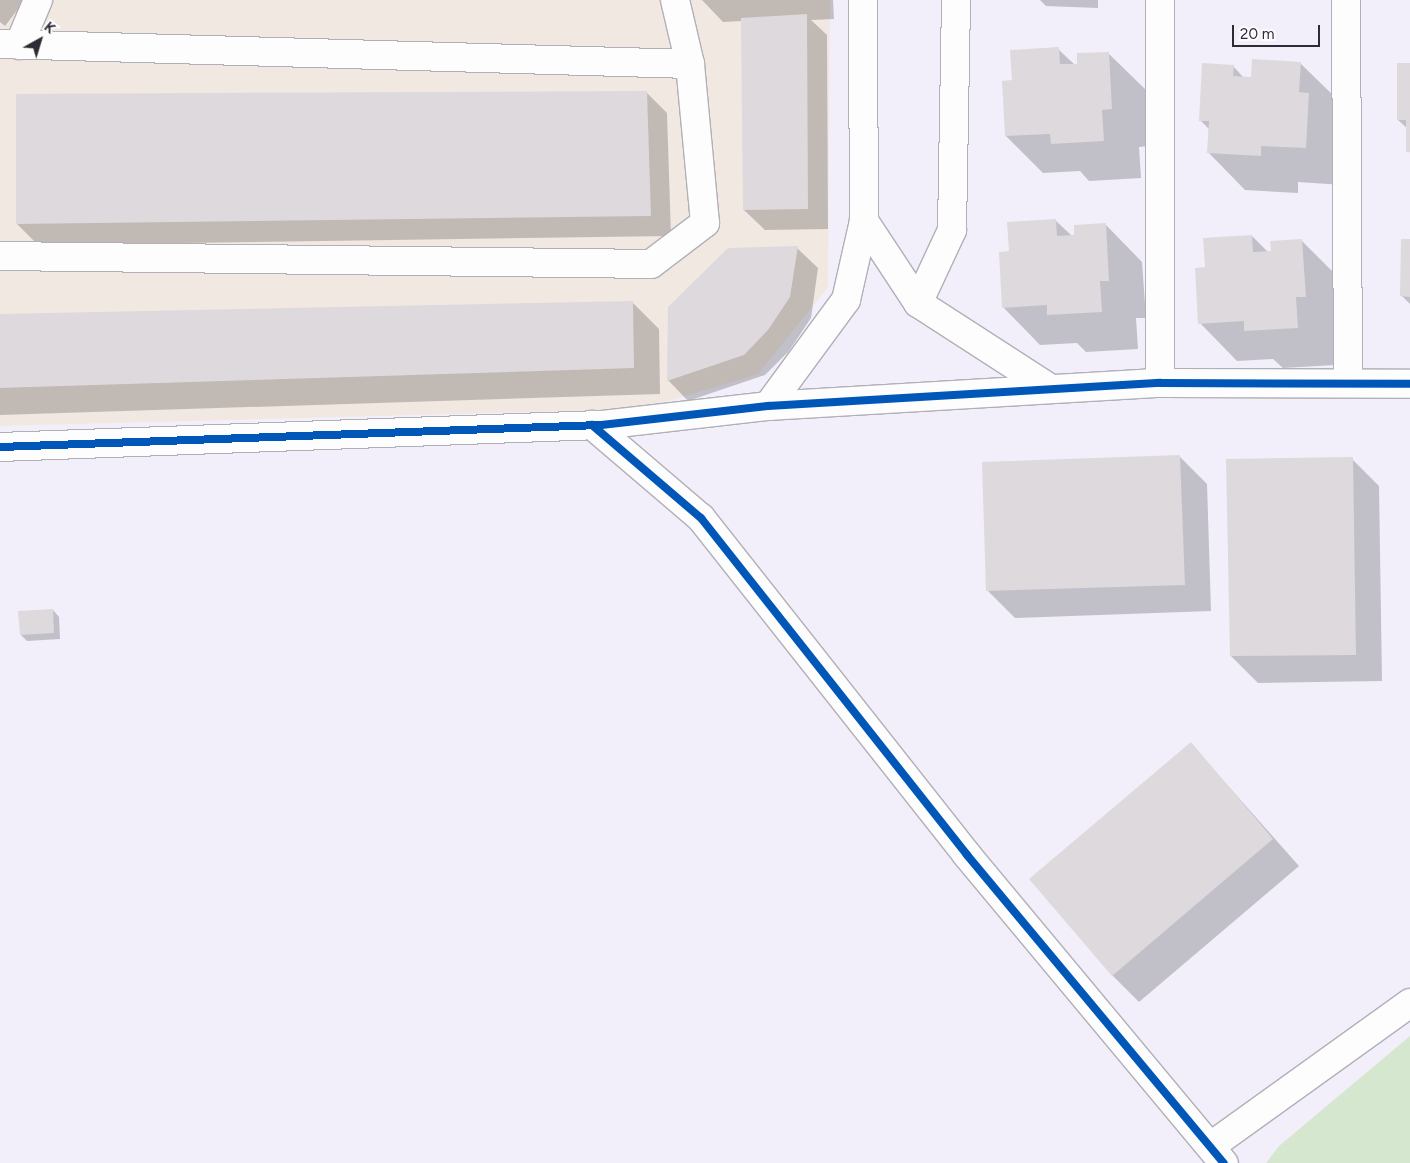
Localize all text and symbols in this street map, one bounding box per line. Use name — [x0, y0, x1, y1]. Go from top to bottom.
north arrow — [15, 15, 65, 65]
scale bar — [1235, 15, 1322, 47]
text: K — [41, 18, 59, 37]
text: 20 m — [1240, 25, 1274, 43]

